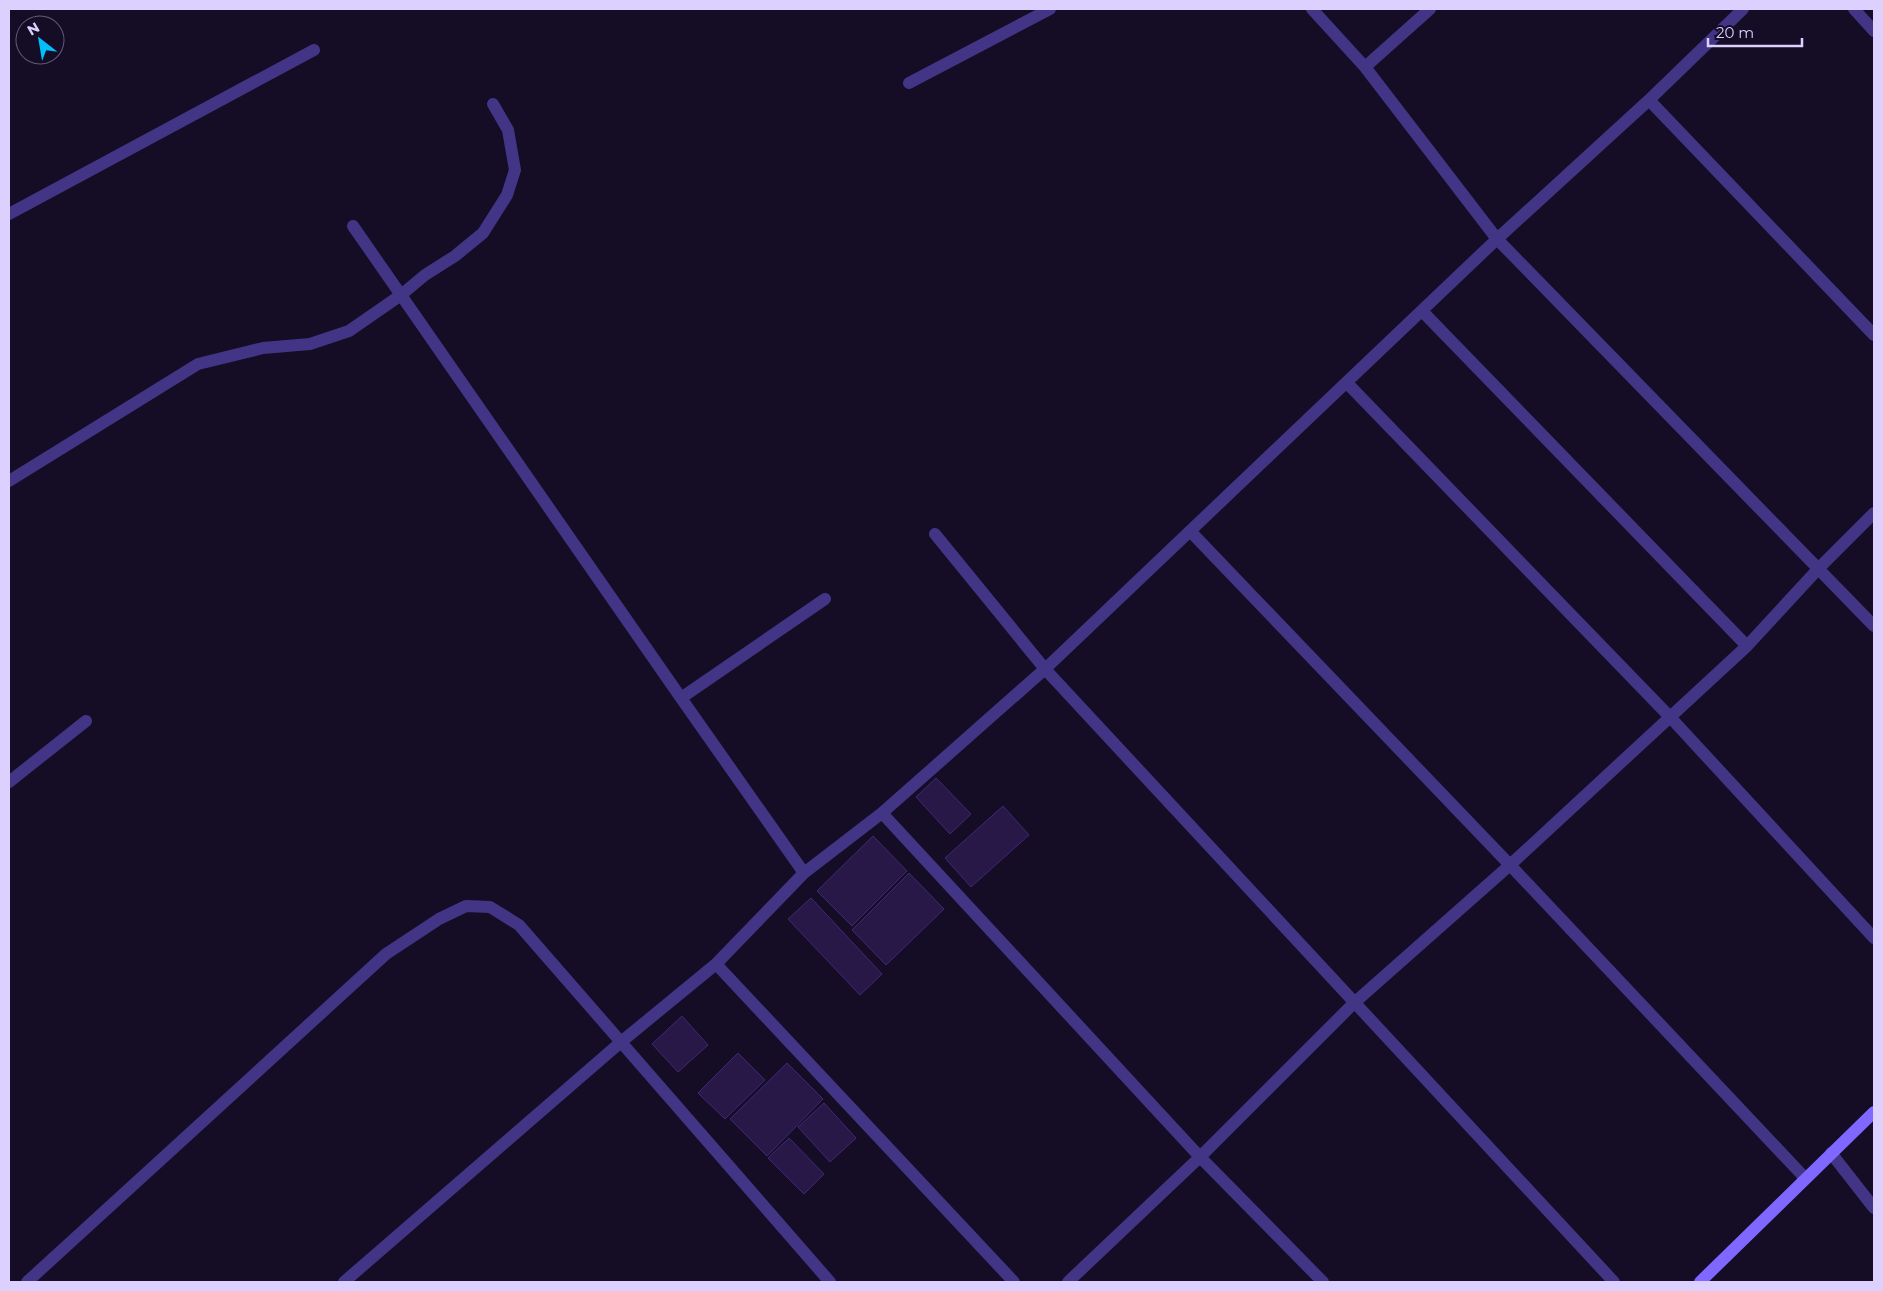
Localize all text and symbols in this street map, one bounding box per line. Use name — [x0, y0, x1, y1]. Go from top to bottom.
north arrow — [15, 15, 65, 65]
scale bar — [1708, 15, 1802, 47]
text: N — [24, 18, 43, 39]
text: 20 m — [1716, 23, 1754, 42]

